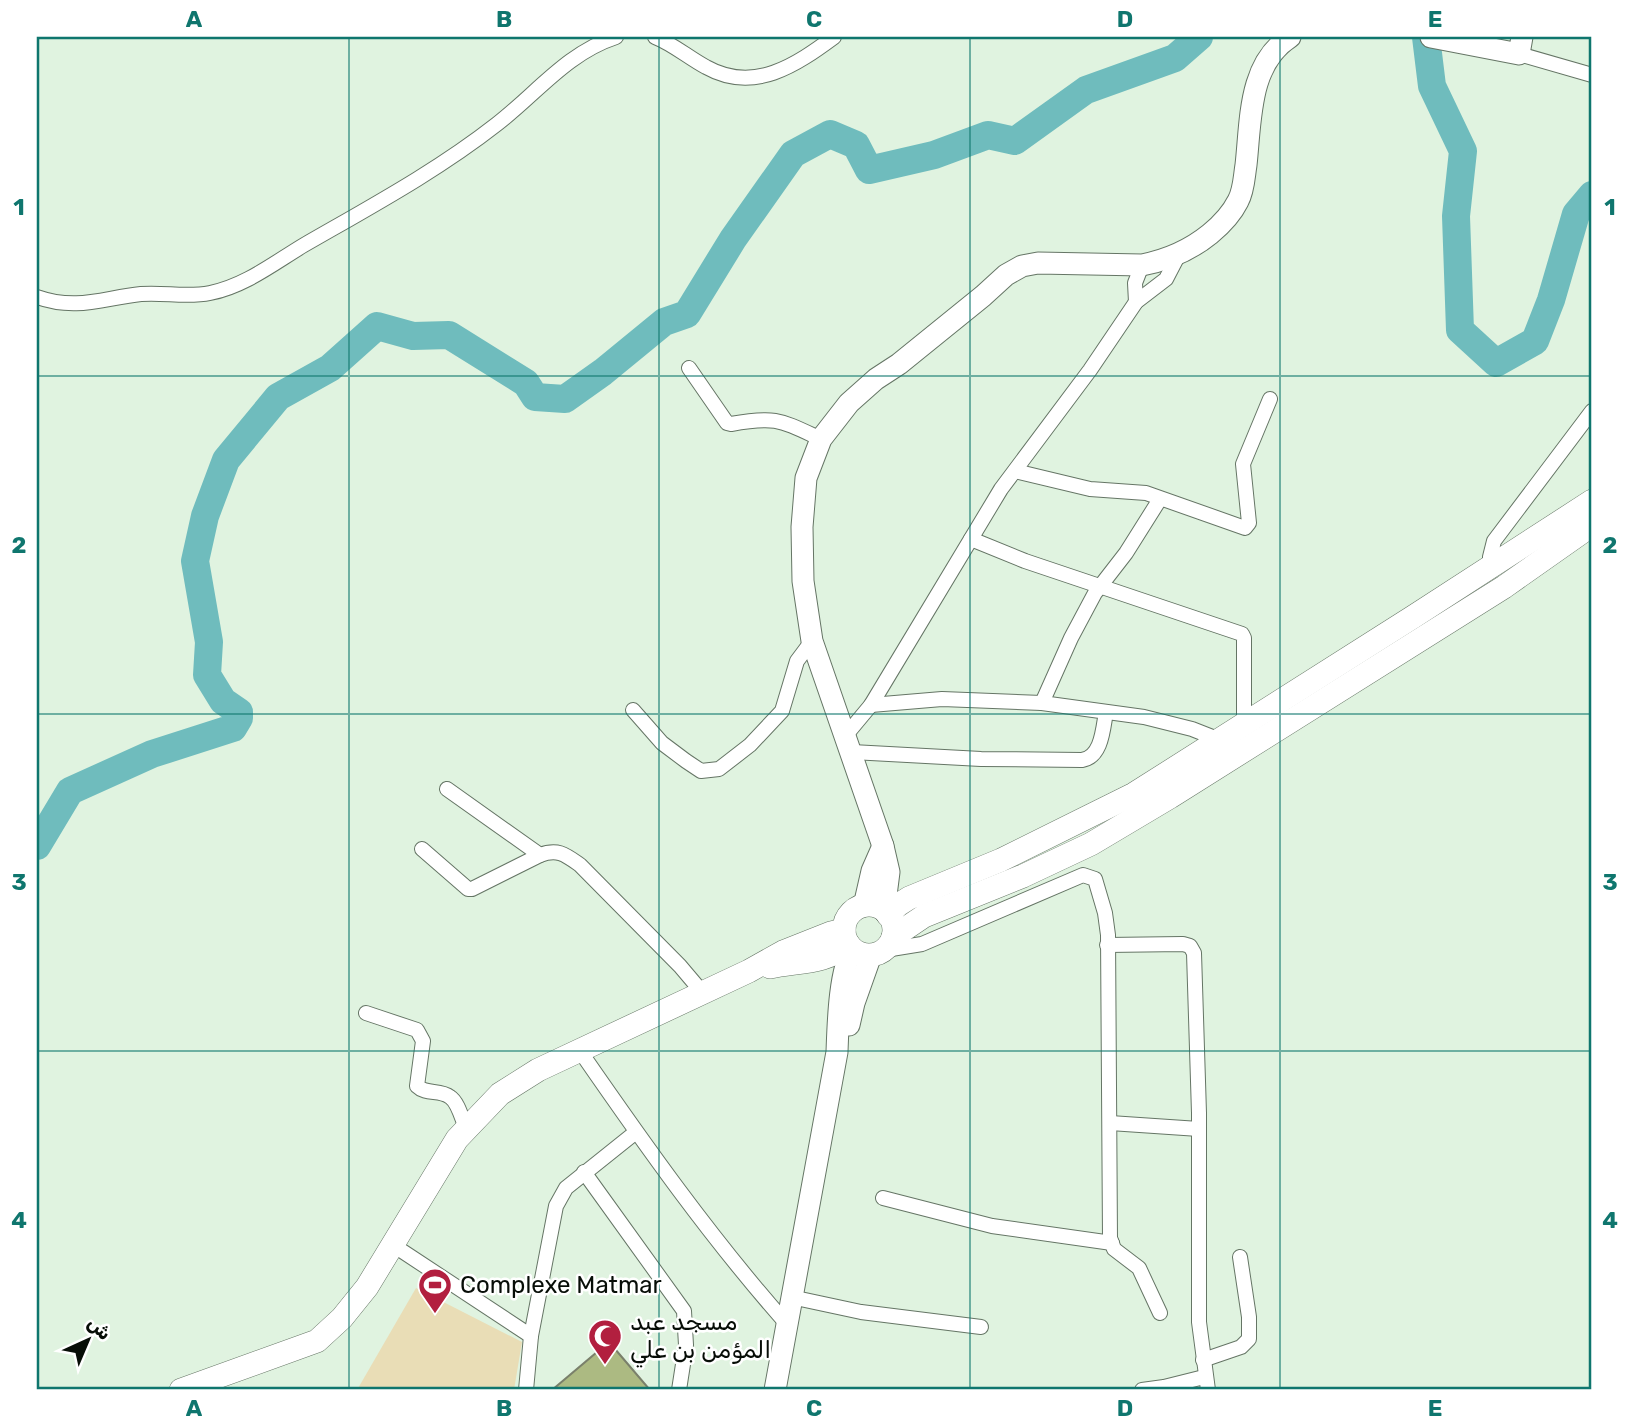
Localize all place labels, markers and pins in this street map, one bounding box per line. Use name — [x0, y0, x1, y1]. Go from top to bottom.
sports icon: Complexe Matmar — [416, 1266, 454, 1315]
place label: Complexe Matmar — [460, 1271, 662, 1299]
place label: مسجد عبد المؤمن بن علي — [630, 1308, 771, 1368]
mosque icon: مسجد عبد المؤمن بن علي — [586, 1317, 624, 1366]

